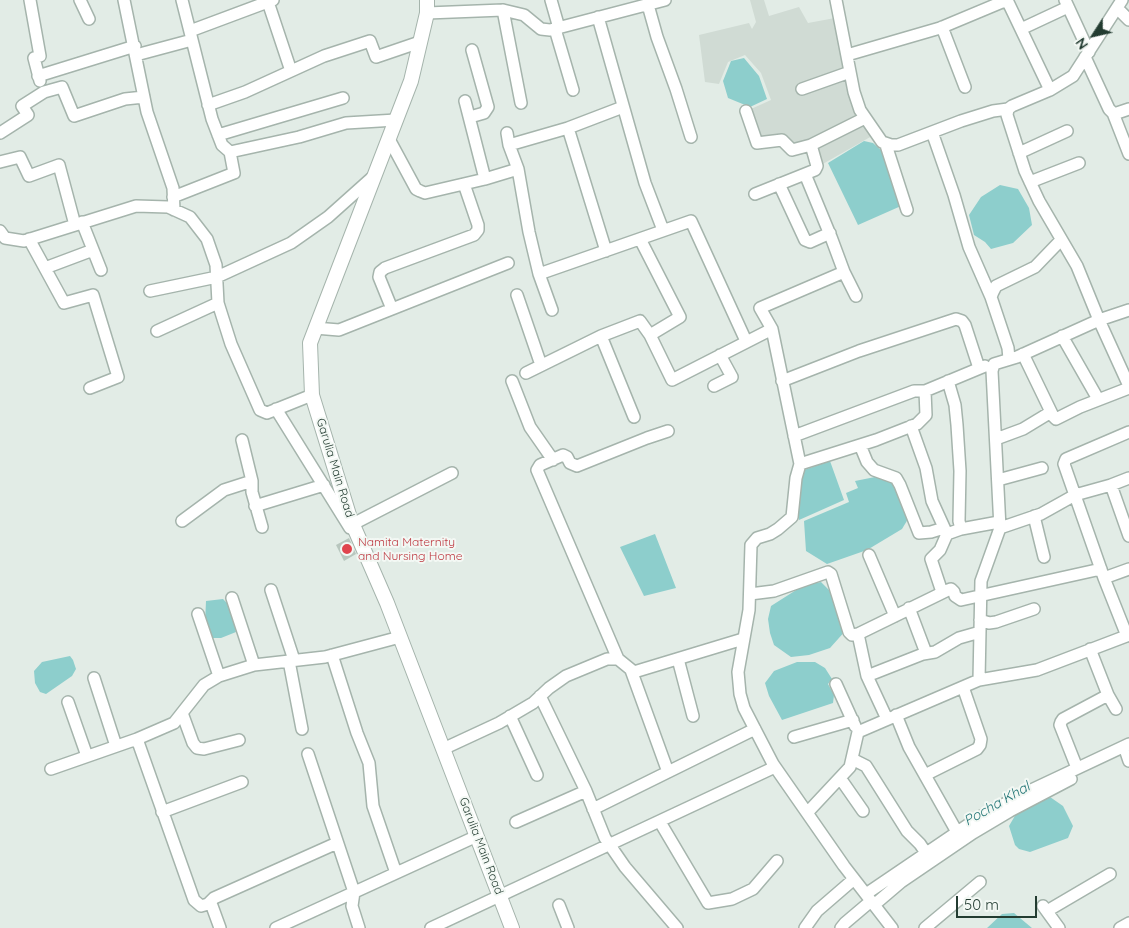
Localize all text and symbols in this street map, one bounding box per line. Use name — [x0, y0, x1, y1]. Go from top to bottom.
north arrow — [1069, 10, 1119, 60]
text: N — [1071, 34, 1092, 53]
street label: Garulia Main Road — [313, 417, 357, 519]
place label: Namita Maternity and Nursing Home — [358, 535, 462, 563]
marker: Namita Maternity and Nursing Home — [340, 542, 354, 556]
water label: Pocha Khal — [961, 778, 1033, 830]
street label: Garulia Main Road — [456, 795, 506, 897]
scale bar — [959, 886, 1040, 918]
text: 50 m — [964, 895, 999, 914]

